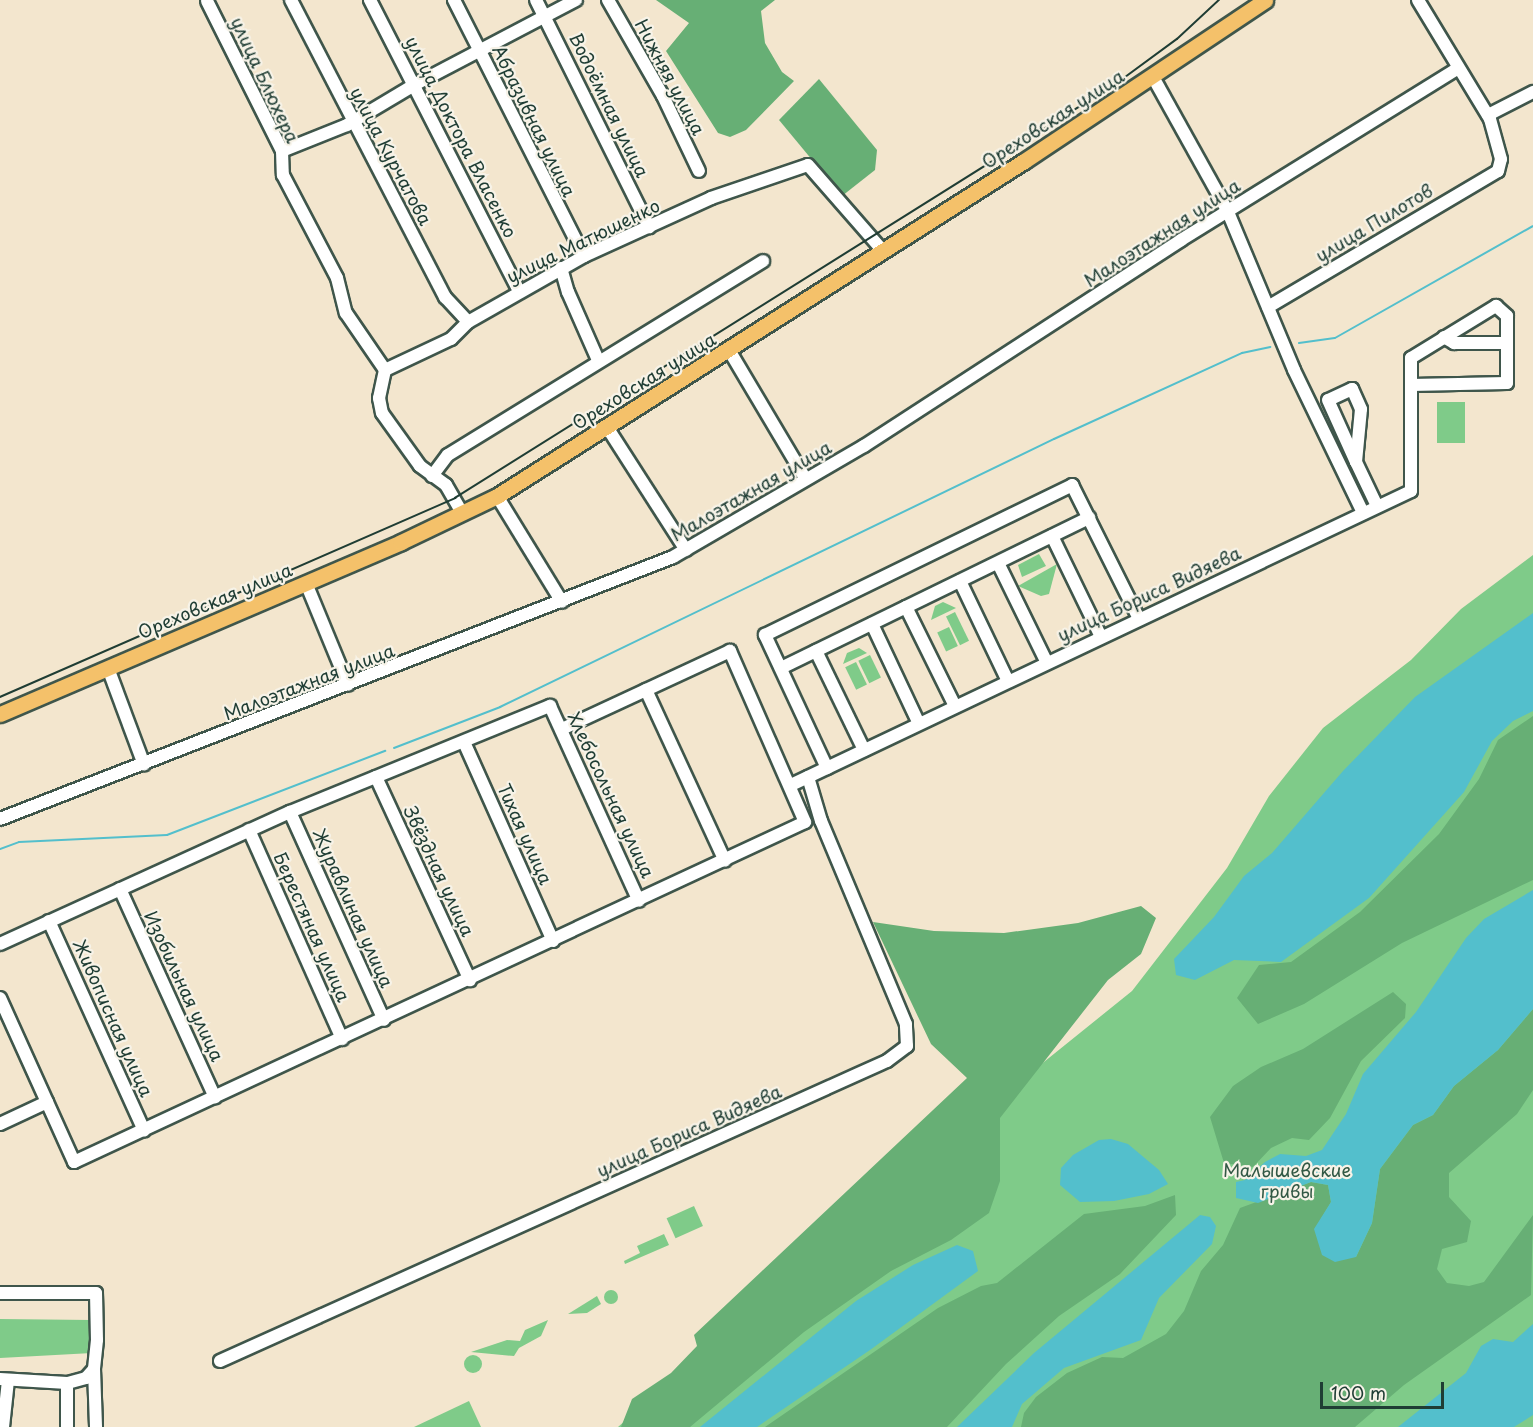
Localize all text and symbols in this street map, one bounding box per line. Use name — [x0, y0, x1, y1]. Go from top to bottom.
street label: улица Блюхера — [226, 13, 304, 147]
street label: Нижняя улица — [630, 15, 710, 139]
street label: Водоёмная улица — [564, 29, 654, 181]
street label: улица Доктора Власенко — [400, 32, 522, 242]
street label: Абразивная улица — [488, 41, 580, 201]
street label: Ореховская улица — [977, 65, 1129, 173]
street label: улица Курчатова — [345, 83, 437, 229]
street label: Малоэтажная улица — [1080, 174, 1244, 292]
street label: улица Пилотов — [1311, 179, 1437, 267]
street label: улица Матюшенко — [502, 194, 664, 288]
street label: Ореховская улица — [568, 328, 720, 434]
street label: Малоэтажная улица — [667, 436, 835, 546]
street label: улица Бориса Видяева — [1053, 541, 1245, 647]
street label: Ореховская улица — [134, 559, 296, 643]
street label: Малоэтажная улица — [220, 639, 398, 725]
street label: Хлебосольная улица — [563, 708, 659, 882]
street label: Тихая улица — [493, 780, 557, 888]
street label: Звёздная улица — [399, 802, 479, 940]
street label: Журавлиная улица — [308, 825, 398, 991]
street label: Берестяная улица — [269, 848, 355, 1006]
street label: Изобильная улица — [139, 907, 229, 1065]
street label: Живописная улица — [68, 935, 158, 1101]
street label: улица Бориса Видяева — [592, 1080, 786, 1182]
park label: Малышевские гривы — [1223, 1160, 1351, 1202]
scale bar — [1323, 1370, 1448, 1408]
text: 100 m — [1331, 1379, 1386, 1406]

